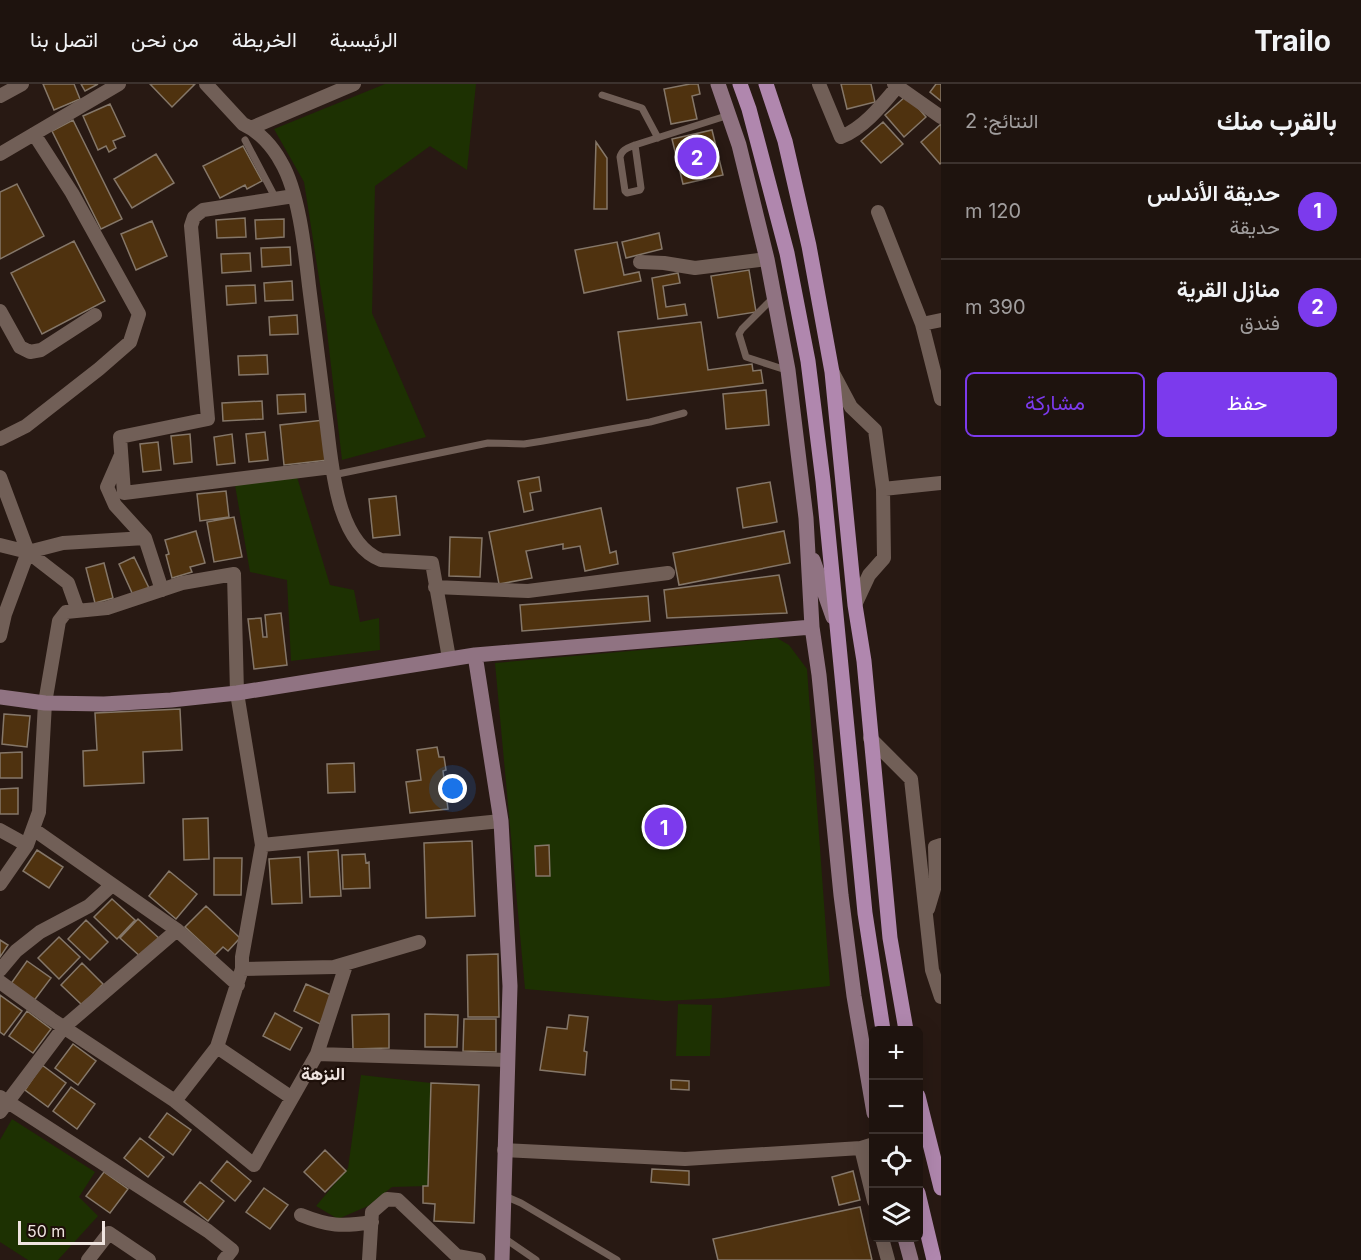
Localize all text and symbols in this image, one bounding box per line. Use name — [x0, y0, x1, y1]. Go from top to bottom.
text: Trailo — [1254, 24, 1331, 58]
text: اتصل بنا — [30, 27, 98, 52]
text: من نحن — [131, 27, 199, 52]
text: الخريطة — [232, 27, 297, 52]
text: الرئيسية — [330, 27, 398, 52]
text: بالقرب منك — [1217, 105, 1337, 136]
text: النتائج: 2 — [965, 109, 1039, 133]
pin: 2 — [678, 134, 716, 180]
text: حديقة الأندلس — [1147, 180, 1280, 206]
text: 120 m — [965, 199, 1021, 223]
text: 1 — [1313, 199, 1322, 223]
text: حديقة — [1229, 215, 1280, 239]
text: منازل القرية — [1177, 276, 1280, 302]
text: 390 m — [965, 295, 1026, 319]
text: 2 — [1311, 295, 1324, 319]
text: فندق — [1240, 311, 1280, 335]
button: مشاركة — [965, 372, 1145, 437]
button: حفظ — [1157, 372, 1337, 437]
your location — [438, 774, 467, 803]
pin: 1 — [644, 804, 684, 850]
map controls — [869, 1026, 923, 1242]
button: + — [869, 1026, 923, 1080]
district label: النزهة — [301, 1063, 345, 1085]
button: − — [869, 1080, 923, 1134]
button: locate — [869, 1134, 923, 1188]
button: layers — [869, 1188, 923, 1242]
scale bar — [18, 1218, 105, 1246]
text: 50 m — [27, 1221, 65, 1241]

